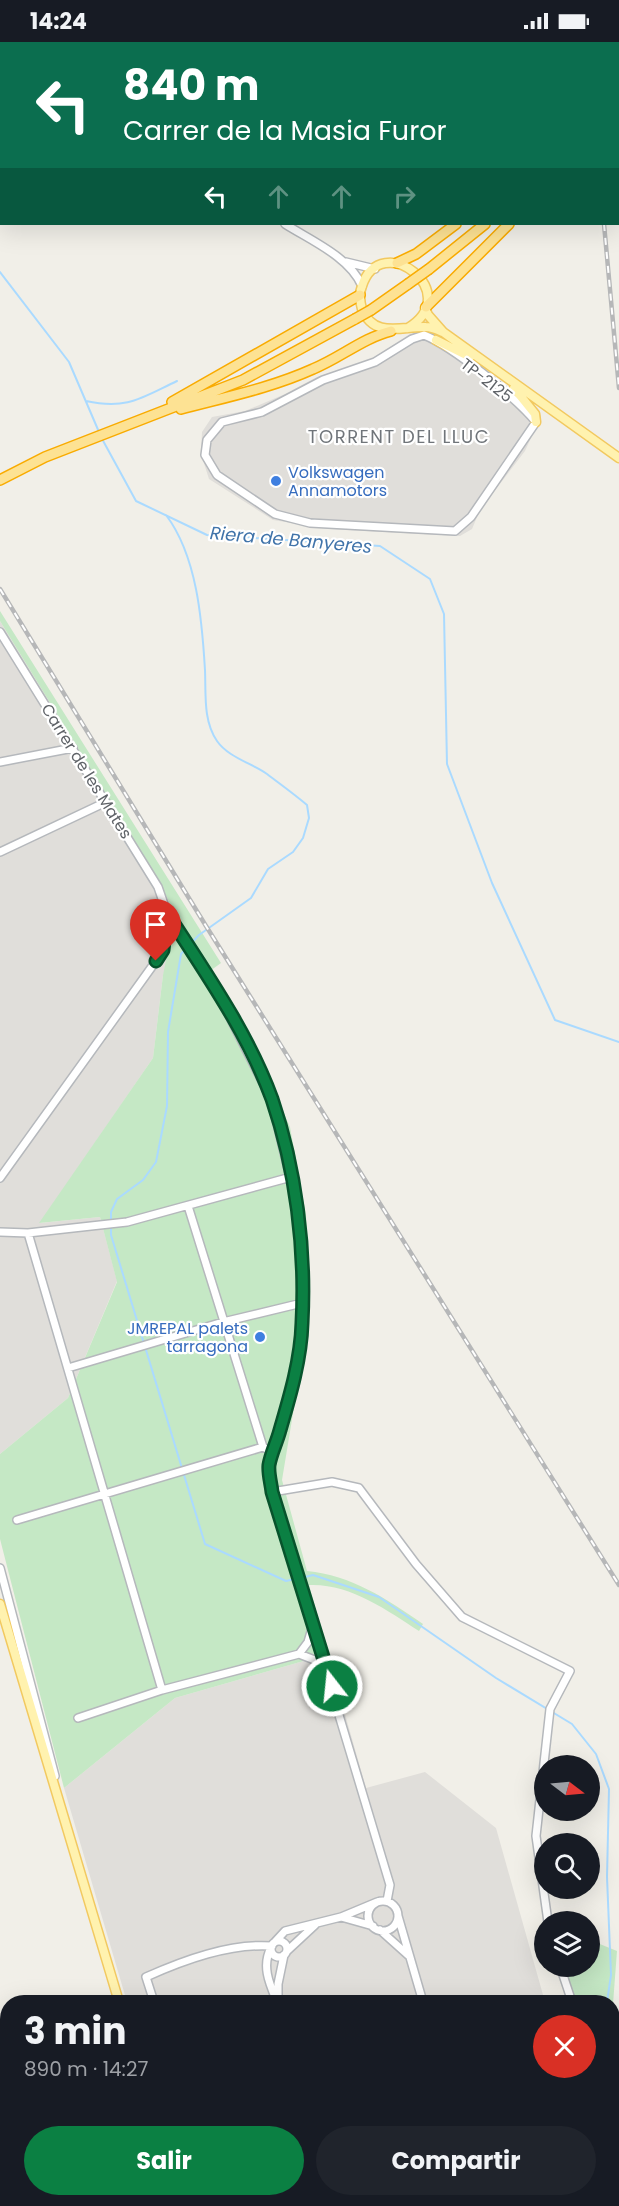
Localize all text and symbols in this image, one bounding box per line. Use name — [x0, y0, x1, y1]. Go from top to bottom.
text: 14:24 — [30, 6, 87, 37]
text: 840 m — [123, 56, 259, 115]
icon: left — [24, 66, 102, 144]
text: Carrer de la Masia Furor — [123, 112, 447, 149]
icon: left — [199, 180, 232, 213]
icon: ahead — [262, 180, 295, 213]
icon: ahead — [325, 180, 358, 213]
icon: right — [388, 180, 421, 213]
street label: TP-2125 — [456, 353, 518, 408]
district label: TORRENT DEL LLUC — [308, 424, 490, 449]
place label: Volkswagen Annamotors — [288, 461, 387, 502]
marker: Volkswagen Annamotors — [269, 474, 283, 488]
water label: Riera de Banyeres — [209, 520, 373, 559]
street label: Carrer de les Mates — [36, 699, 138, 843]
pin — [130, 899, 181, 961]
icon: arrive — [139, 908, 172, 941]
place label: JMREPAL palets tarragona — [127, 1317, 248, 1358]
marker: JMREPAL palets tarragona — [253, 1330, 267, 1344]
position arrow — [300, 1654, 364, 1718]
north arrow — [534, 1755, 600, 1821]
map controls — [534, 1755, 600, 1977]
button: search — [534, 1833, 600, 1899]
button: layers — [534, 1911, 600, 1977]
text: 3 min — [24, 2006, 126, 2057]
button: close — [533, 2015, 596, 2078]
text: 890 m · 14:27 — [24, 2055, 148, 2083]
button: Salir — [24, 2126, 304, 2195]
button: Compartir — [316, 2126, 596, 2195]

